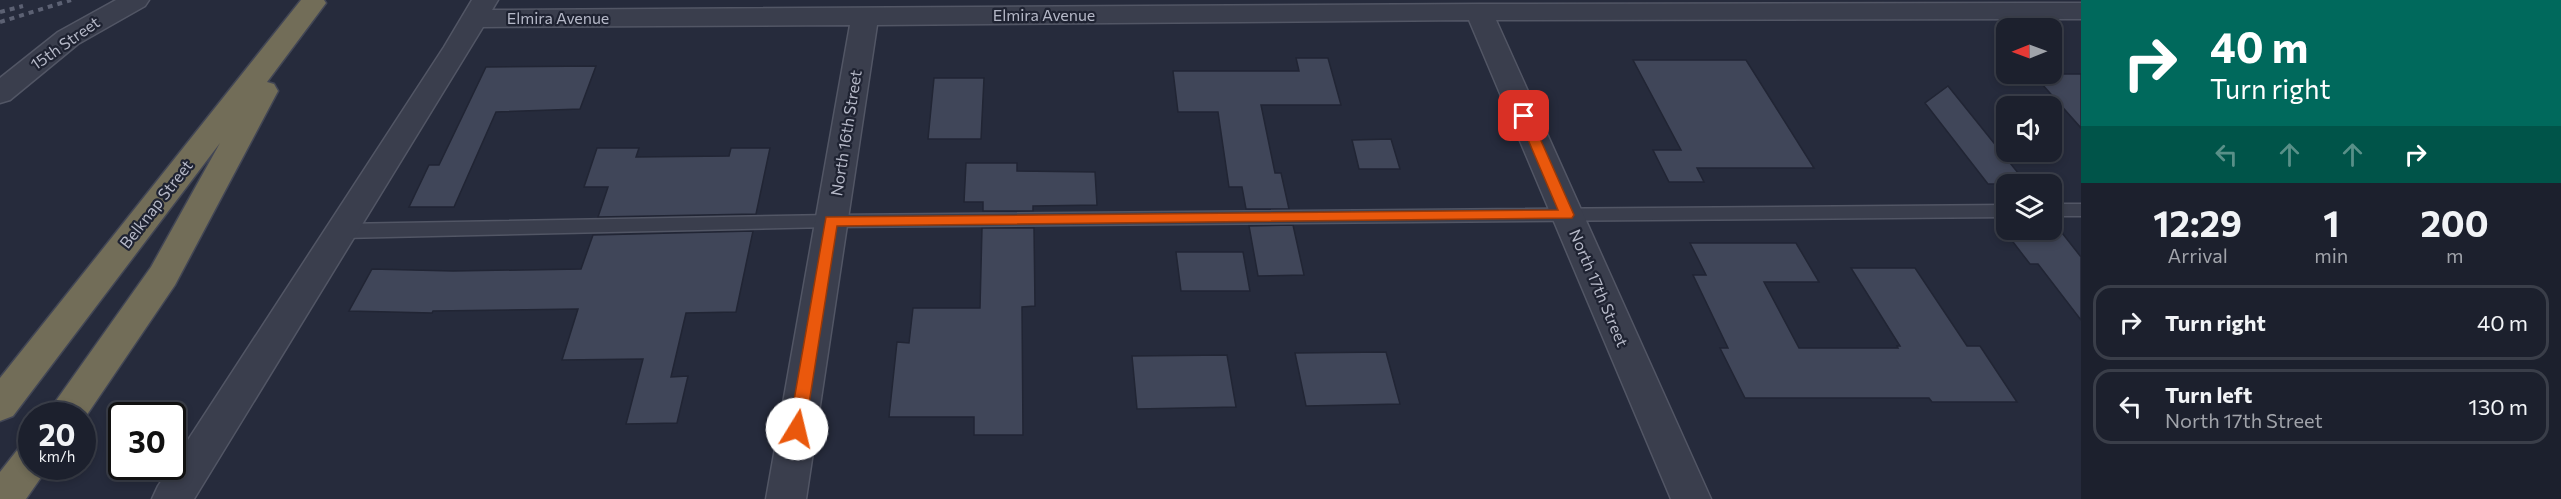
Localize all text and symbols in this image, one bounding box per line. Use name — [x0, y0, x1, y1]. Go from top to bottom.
street label: Elmira Avenue — [993, 5, 1095, 24]
street label: Elmira Avenue — [507, 8, 609, 27]
street label: 15th Street — [26, 12, 103, 73]
north arrow — [1996, 18, 2062, 84]
map controls — [1996, 18, 2062, 240]
text: 40 m — [2210, 20, 2308, 72]
icon: right — [2111, 24, 2189, 102]
street label: North 16th Street — [826, 68, 865, 197]
text: Turn right — [2210, 72, 2330, 105]
pin — [1498, 90, 1549, 141]
button: sound — [1996, 96, 2062, 162]
icon: arrive — [1507, 99, 1540, 132]
icon: left — [2210, 138, 2243, 171]
icon: ahead — [2273, 138, 2306, 171]
icon: ahead — [2336, 138, 2369, 171]
icon: right — [2399, 138, 2432, 171]
street label: Belknap Street — [115, 155, 196, 252]
button: layers — [1996, 174, 2062, 240]
text: 12:29 — [2153, 200, 2242, 244]
text: 1 — [2323, 200, 2339, 244]
text: 200 — [2421, 200, 2489, 244]
street label: North 17th Street — [1566, 226, 1633, 350]
text: Arrival — [2167, 243, 2228, 267]
text: min — [2314, 243, 2348, 267]
text: m — [2446, 243, 2463, 267]
icon: right — [2114, 306, 2147, 339]
text: Turn right — [2165, 309, 2266, 336]
text: 40 m — [2477, 309, 2528, 336]
text: Turn left — [2165, 381, 2252, 408]
icon: left — [2114, 390, 2147, 423]
text: 130 m — [2468, 393, 2528, 420]
position arrow — [765, 397, 829, 461]
speed limit sign: 30 — [108, 402, 186, 480]
text: North 17th Street — [2165, 408, 2323, 432]
text: 20 — [39, 415, 75, 452]
text: km/h — [39, 447, 75, 465]

